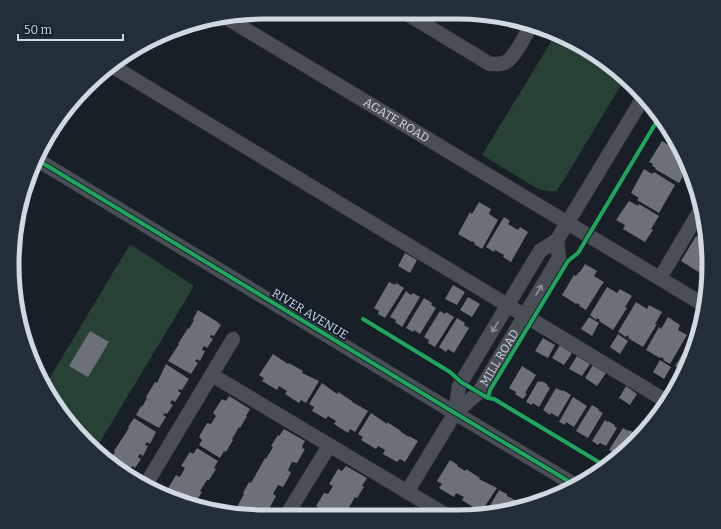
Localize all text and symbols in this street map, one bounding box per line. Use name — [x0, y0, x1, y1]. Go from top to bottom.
scale bar — [18, 16, 123, 42]
text: 50 m — [24, 23, 53, 37]
street label: AGATE ROAD — [361, 95, 432, 145]
one-way arrow — [536, 284, 544, 296]
street label: RIVER AVENUE — [269, 286, 351, 342]
one-way arrow — [490, 321, 498, 333]
street label: MILL ROAD — [477, 327, 522, 389]

